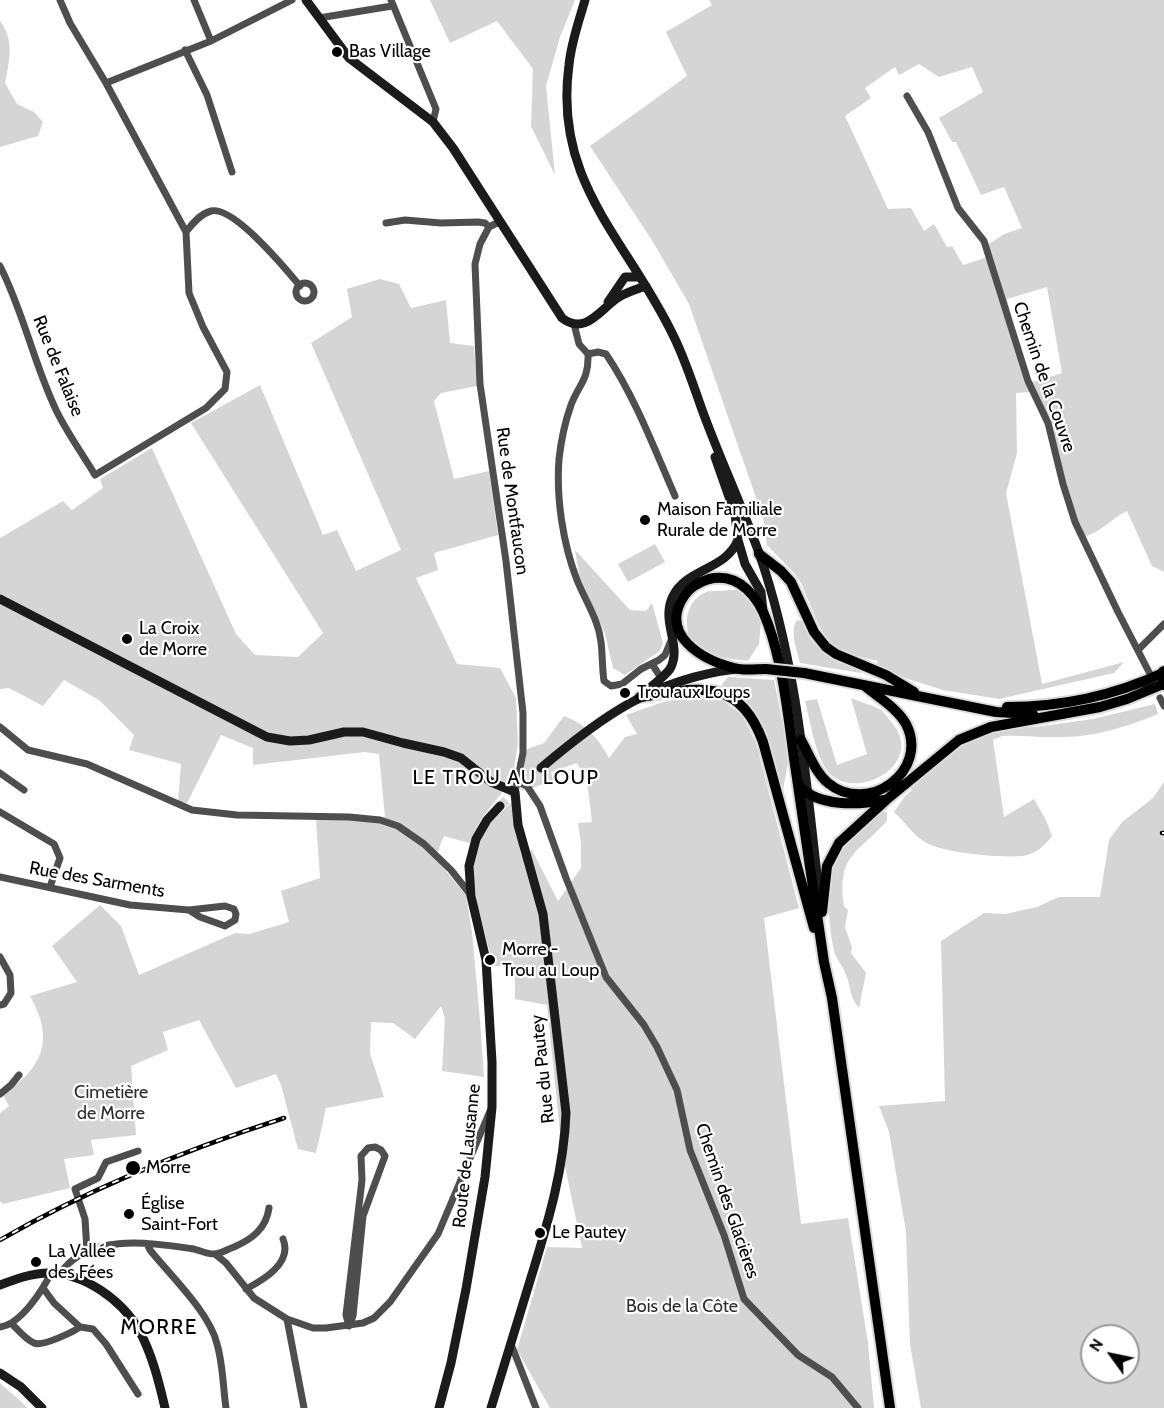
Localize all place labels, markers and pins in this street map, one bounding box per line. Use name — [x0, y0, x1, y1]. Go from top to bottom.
place label: Bas Village — [349, 41, 431, 63]
marker: Bas Village — [330, 45, 344, 59]
place label: Maison Familiale Rurale de Morre — [657, 499, 782, 542]
marker: Maison Familiale Rurale de Morre — [638, 513, 652, 527]
place label: La Croix de Morre — [139, 618, 207, 660]
marker: La Croix de Morre — [120, 632, 134, 646]
place label: Trou aux Loups — [637, 682, 750, 704]
marker: Trou aux Loups — [618, 686, 632, 700]
place label: Morre - Trou au Loup — [502, 939, 599, 982]
marker: Morre - Trou au Loup — [483, 953, 497, 967]
place label: Morre — [146, 1157, 191, 1179]
marker: Morre — [124, 1159, 142, 1177]
place label: Église Saint-Fort — [141, 1193, 218, 1236]
marker: Église Saint-Fort — [122, 1207, 136, 1221]
place label: Le Pautey — [552, 1222, 626, 1244]
marker: Le Pautey — [533, 1226, 547, 1240]
place label: La Vallée des Fées — [48, 1241, 115, 1284]
marker: La Vallée des Fées — [29, 1255, 43, 1269]

